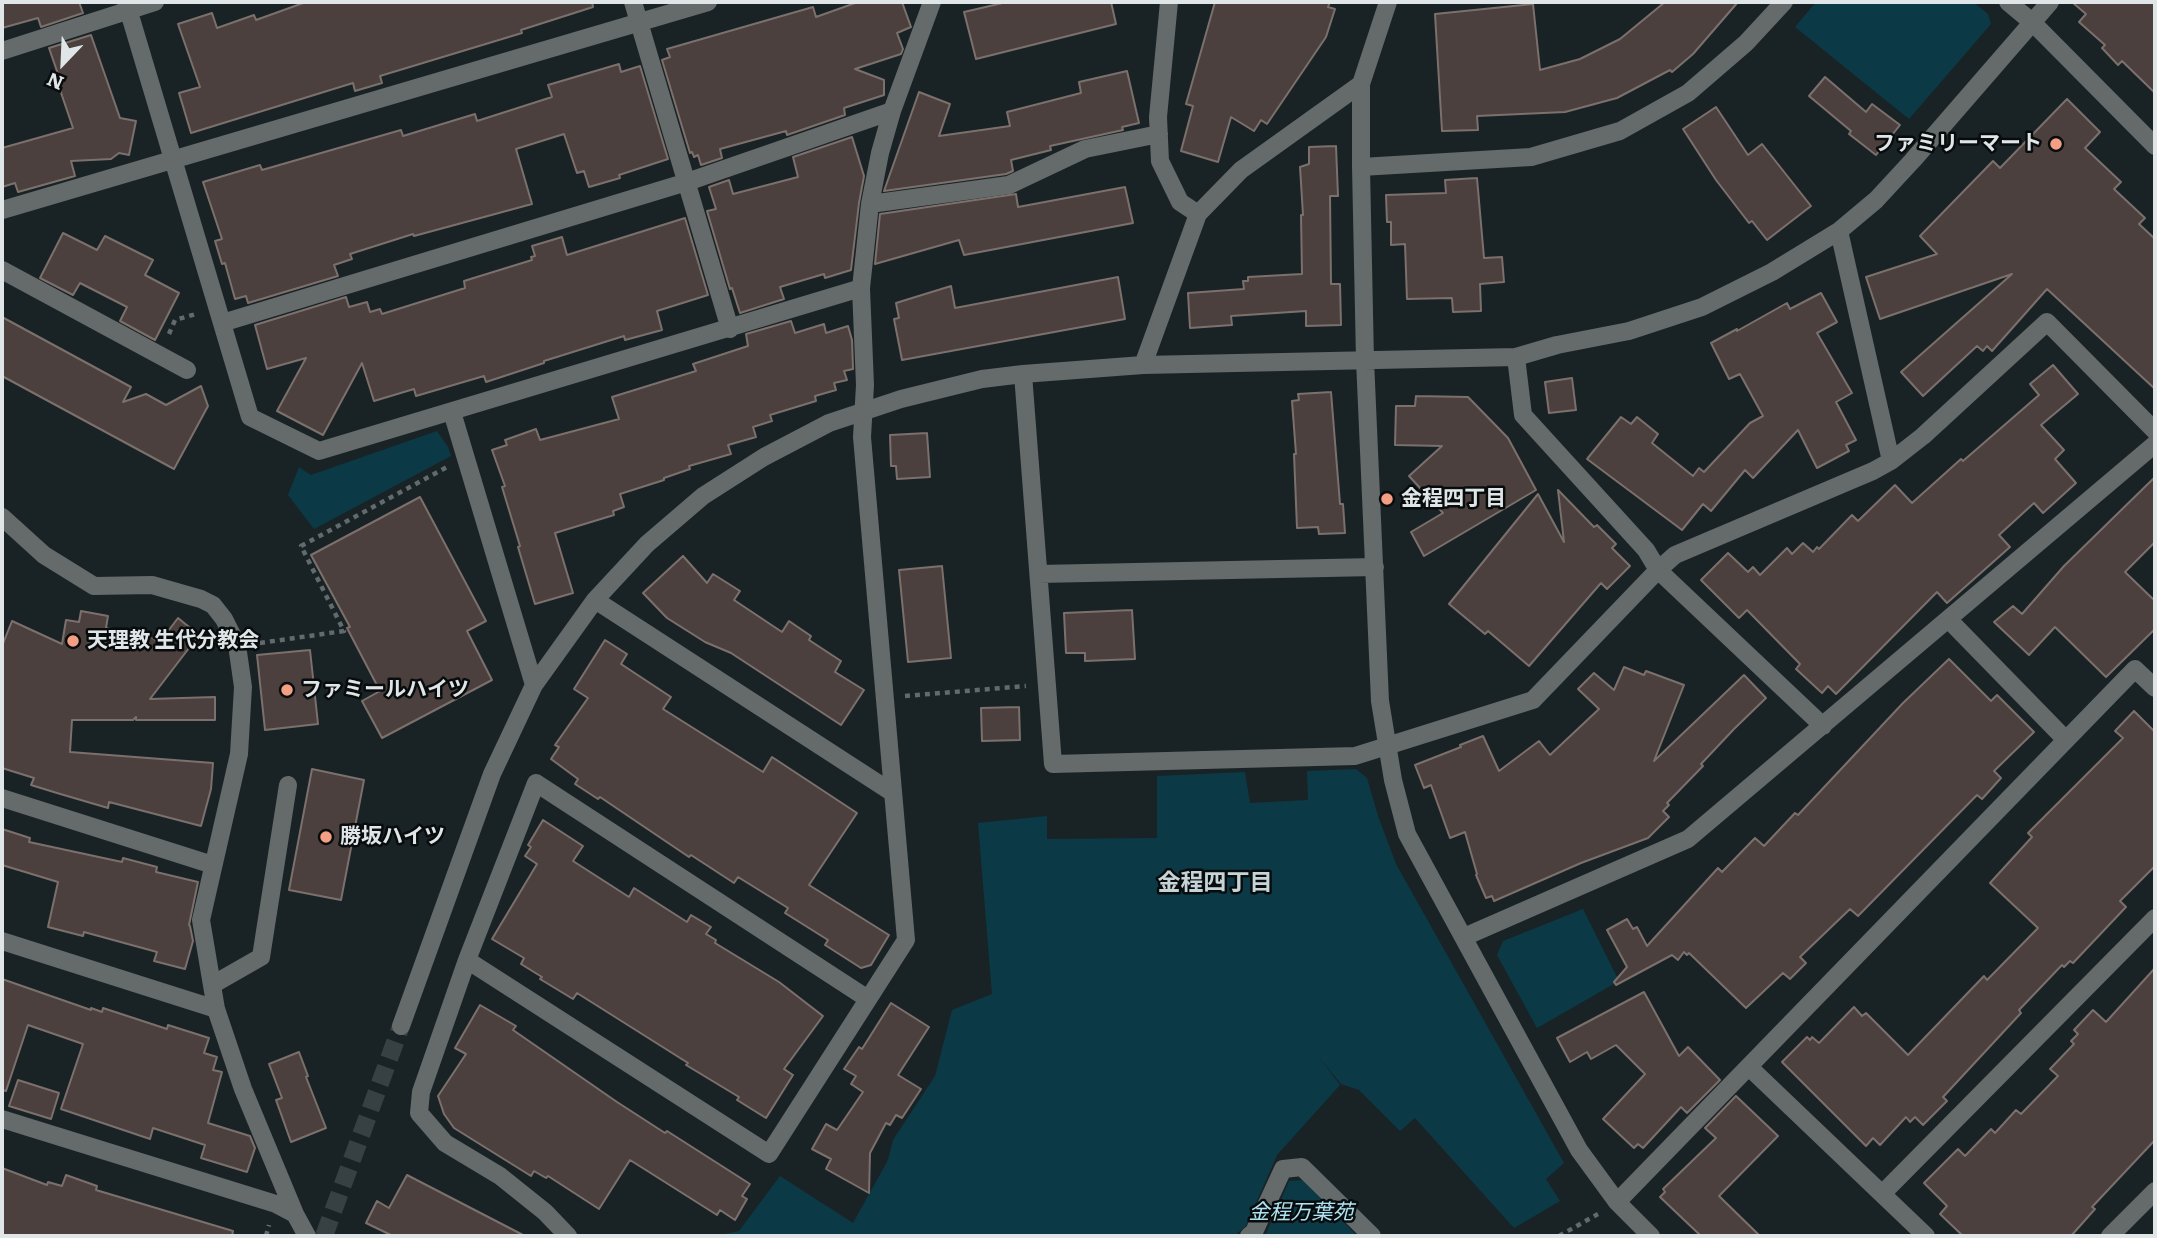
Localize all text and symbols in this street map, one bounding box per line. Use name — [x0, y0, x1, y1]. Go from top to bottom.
north arrow — [28, 28, 98, 98]
text: N — [42, 66, 68, 98]
place label: ファミリーマート — [1874, 131, 2042, 157]
marker: ファミリーマート — [2048, 136, 2064, 152]
place label: 金程四丁目 — [1401, 486, 1506, 512]
marker: 金程四丁目 — [1379, 491, 1395, 507]
place label: 天理教 生代分教会 — [87, 628, 259, 654]
marker: 天理教 生代分教会 — [65, 633, 81, 649]
place label: ファミールハイツ — [301, 677, 469, 703]
marker: ファミールハイツ — [279, 682, 295, 698]
place label: 勝坂ハイツ — [340, 824, 445, 850]
marker: 勝坂ハイツ — [318, 829, 334, 845]
district label: 金程四丁目 — [1158, 869, 1272, 897]
park label: 金程万葉苑 — [1249, 1200, 1353, 1226]

